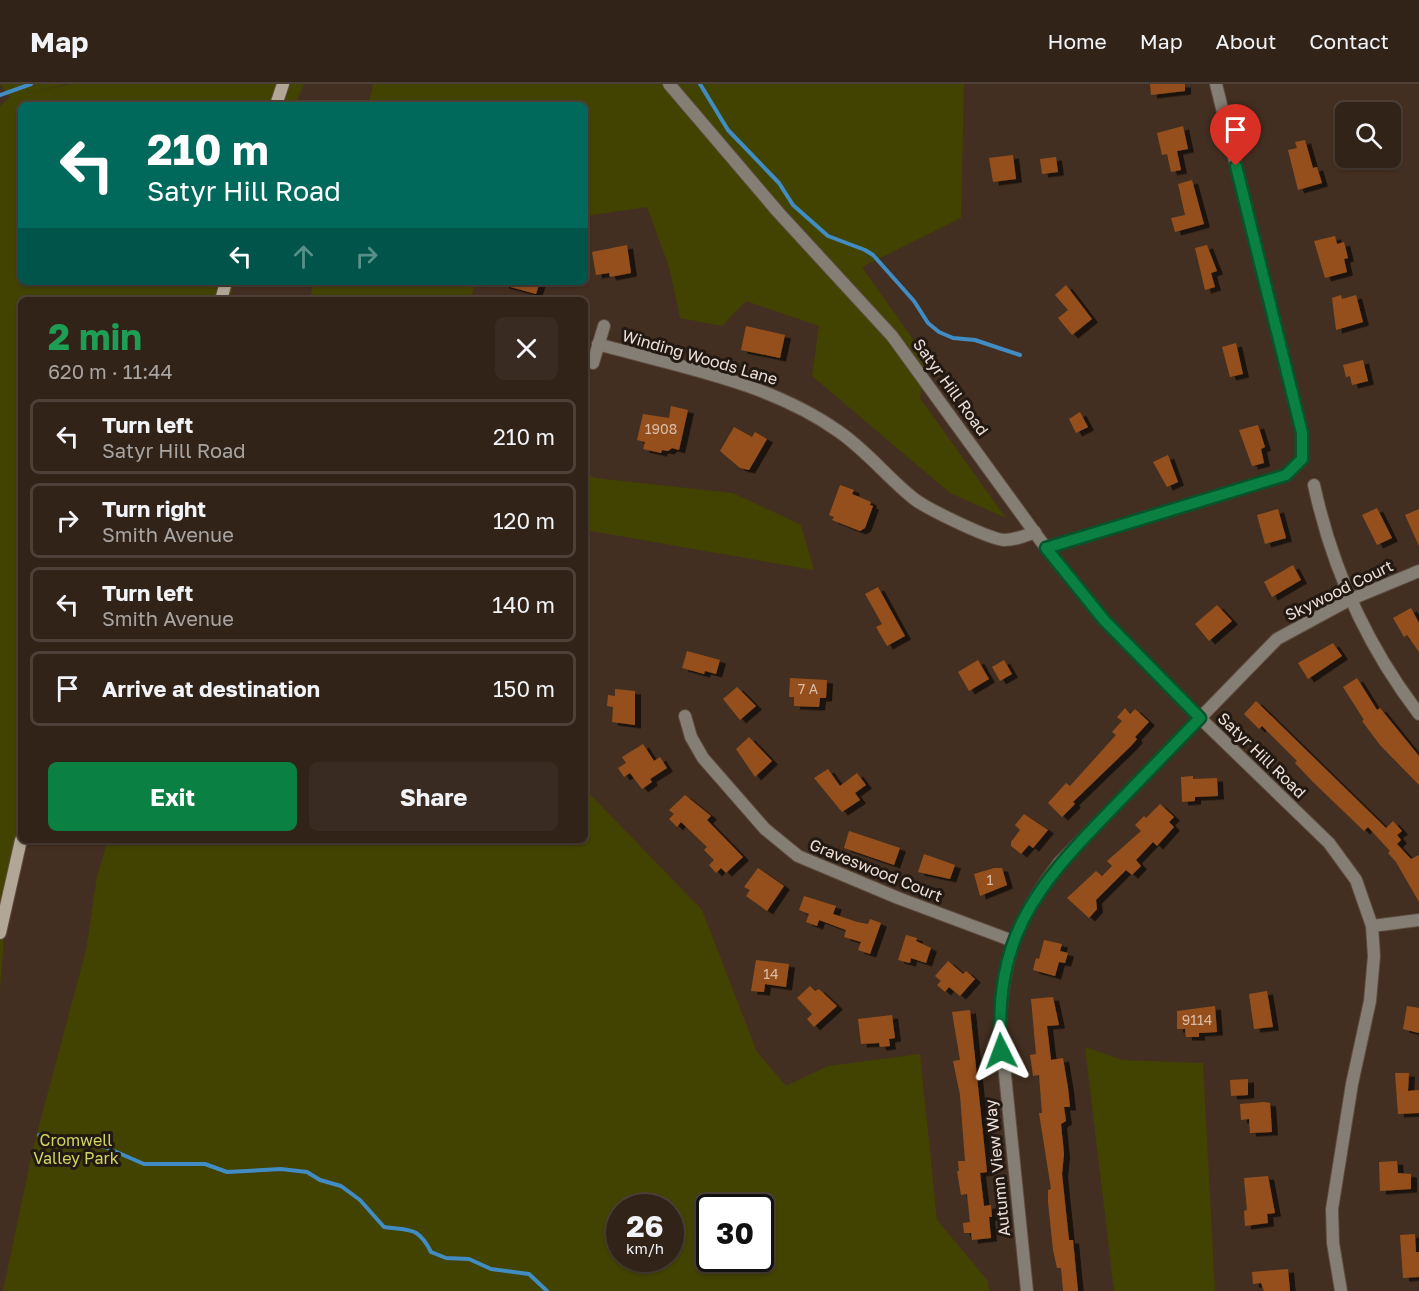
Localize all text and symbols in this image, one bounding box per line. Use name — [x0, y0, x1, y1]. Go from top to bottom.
text: Map — [30, 25, 88, 58]
text: Home — [1047, 28, 1107, 54]
text: Map — [1140, 28, 1183, 54]
text: About — [1216, 28, 1276, 54]
text: Contact — [1309, 28, 1389, 54]
map controls — [1335, 102, 1401, 168]
button: search — [1335, 102, 1401, 168]
pin — [1210, 104, 1261, 166]
icon: arrive — [1219, 113, 1252, 146]
text: 210 m — [147, 124, 269, 174]
icon: left — [48, 126, 126, 204]
text: Satyr Hill Road — [147, 175, 341, 207]
icon: left — [224, 240, 257, 273]
icon: ahead — [287, 240, 320, 273]
icon: right — [350, 240, 383, 273]
text: 2 min — [48, 315, 142, 358]
button: close — [495, 317, 558, 380]
street label: Winding Woods Lane — [620, 325, 780, 389]
street label: Satyr Hill Road — [909, 335, 993, 439]
text: 620 m · 11:44 — [48, 359, 173, 383]
text: Turn left — [102, 411, 193, 438]
icon: left — [51, 420, 84, 453]
house number: 1908 — [645, 420, 677, 437]
text: 210 m — [493, 423, 555, 450]
text: Satyr Hill Road — [102, 438, 246, 462]
text: Turn right — [102, 495, 206, 522]
icon: right — [51, 504, 84, 537]
text: 120 m — [493, 507, 555, 534]
text: Smith Avenue — [102, 522, 234, 546]
street label: Skywood Court — [1282, 555, 1396, 625]
text: Turn left — [102, 579, 193, 606]
icon: left — [51, 588, 84, 621]
text: 140 m — [492, 591, 555, 618]
text: Smith Avenue — [102, 606, 234, 630]
icon: arrive — [51, 672, 84, 705]
text: Arrive at destination — [102, 675, 320, 702]
text: 150 m — [493, 675, 555, 702]
house number: 7 A — [798, 680, 819, 697]
street label: Satyr Hill Road — [1214, 708, 1310, 802]
button: Exit — [48, 762, 297, 831]
button: Share — [309, 762, 558, 831]
street label: Graveswood Court — [807, 834, 945, 906]
house number: 1 — [987, 871, 994, 888]
house number: 14 — [763, 965, 779, 982]
house number: 9114 — [1182, 1011, 1212, 1028]
position arrow — [969, 1019, 1033, 1083]
street label: Autumn View Way — [980, 1098, 1014, 1237]
park label: Cromwell Valley Park — [33, 1130, 119, 1168]
speed limit sign: 30 — [696, 1194, 774, 1272]
text: 26 — [626, 1208, 664, 1244]
text: km/h — [626, 1239, 664, 1257]

